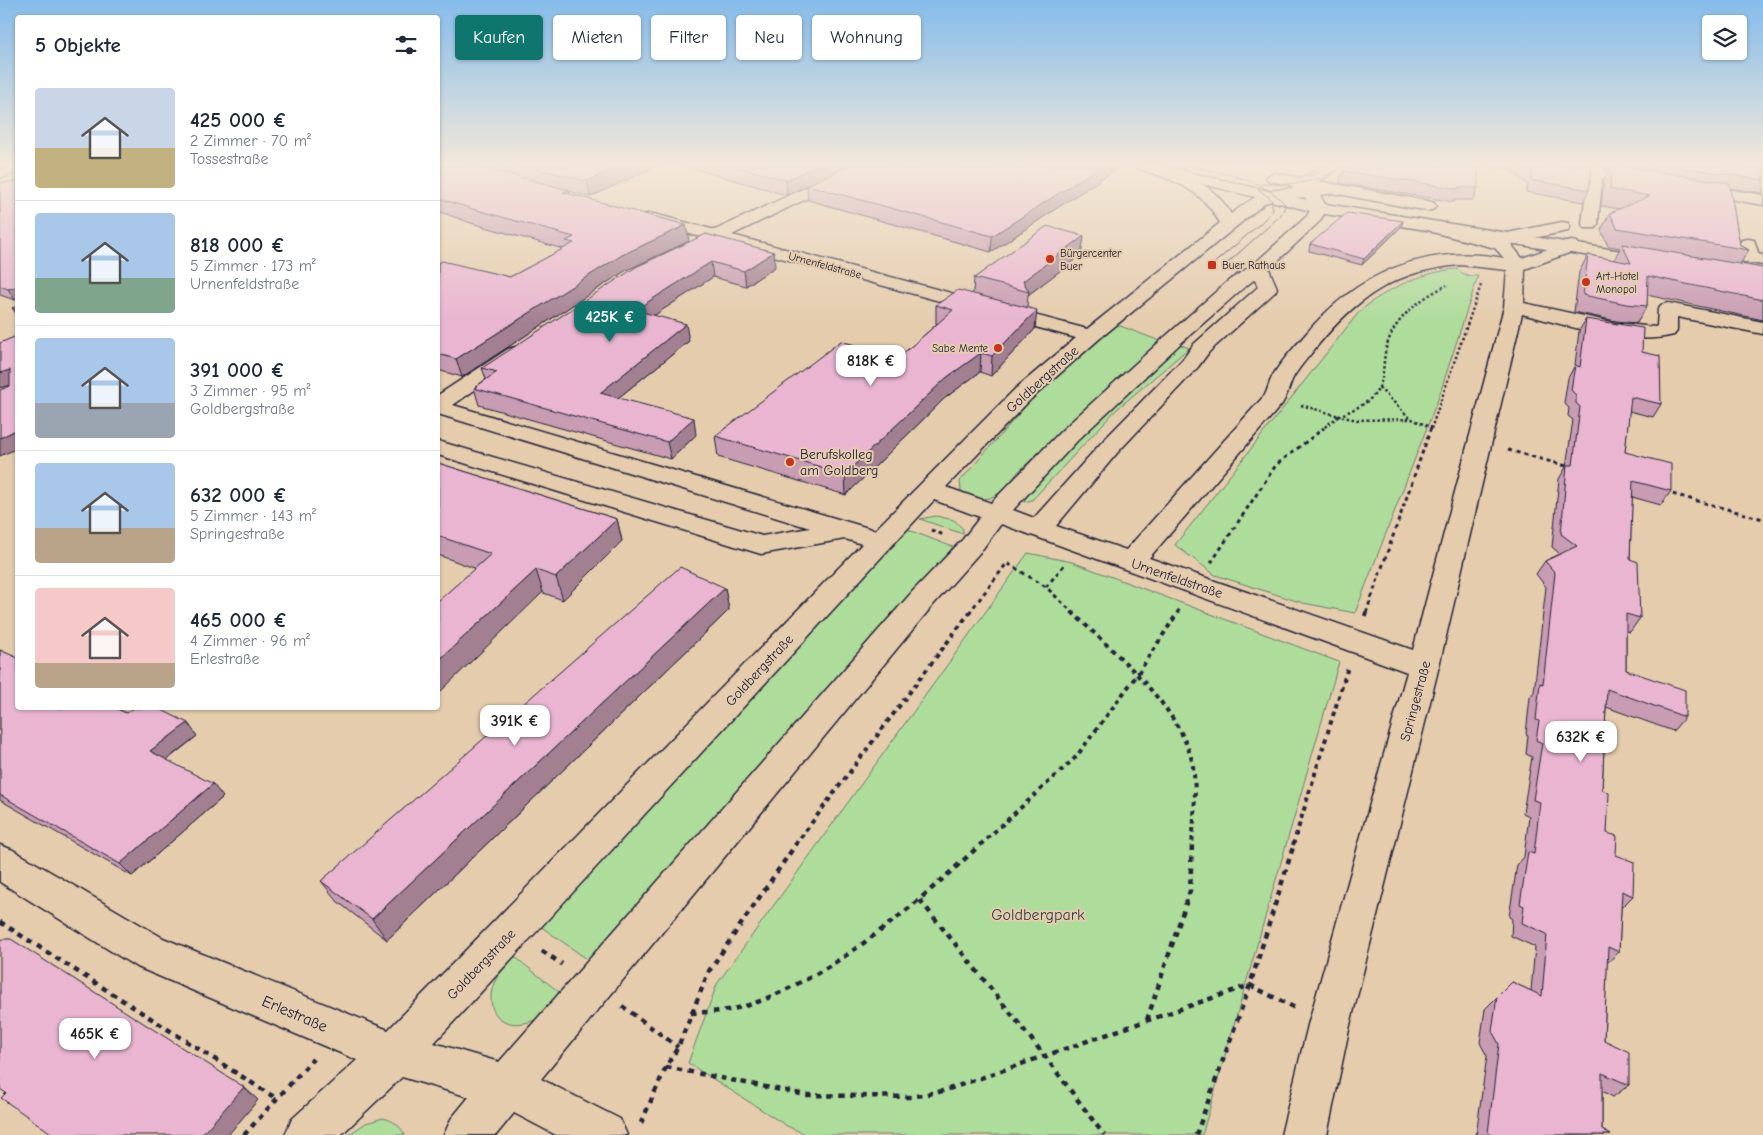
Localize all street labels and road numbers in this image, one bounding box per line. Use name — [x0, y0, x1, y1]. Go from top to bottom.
street label: Urnenfeldstraße — [787, 249, 863, 282]
street label: Goldbergstraße — [1003, 342, 1082, 416]
street label: Urnenfeldstraße — [1129, 555, 1225, 602]
street label: Goldbergstraße — [722, 631, 797, 710]
street label: Springestraße — [1397, 659, 1434, 743]
street label: Goldbergstraße — [443, 925, 519, 1003]
street label: Erlestraße — [259, 992, 330, 1036]

